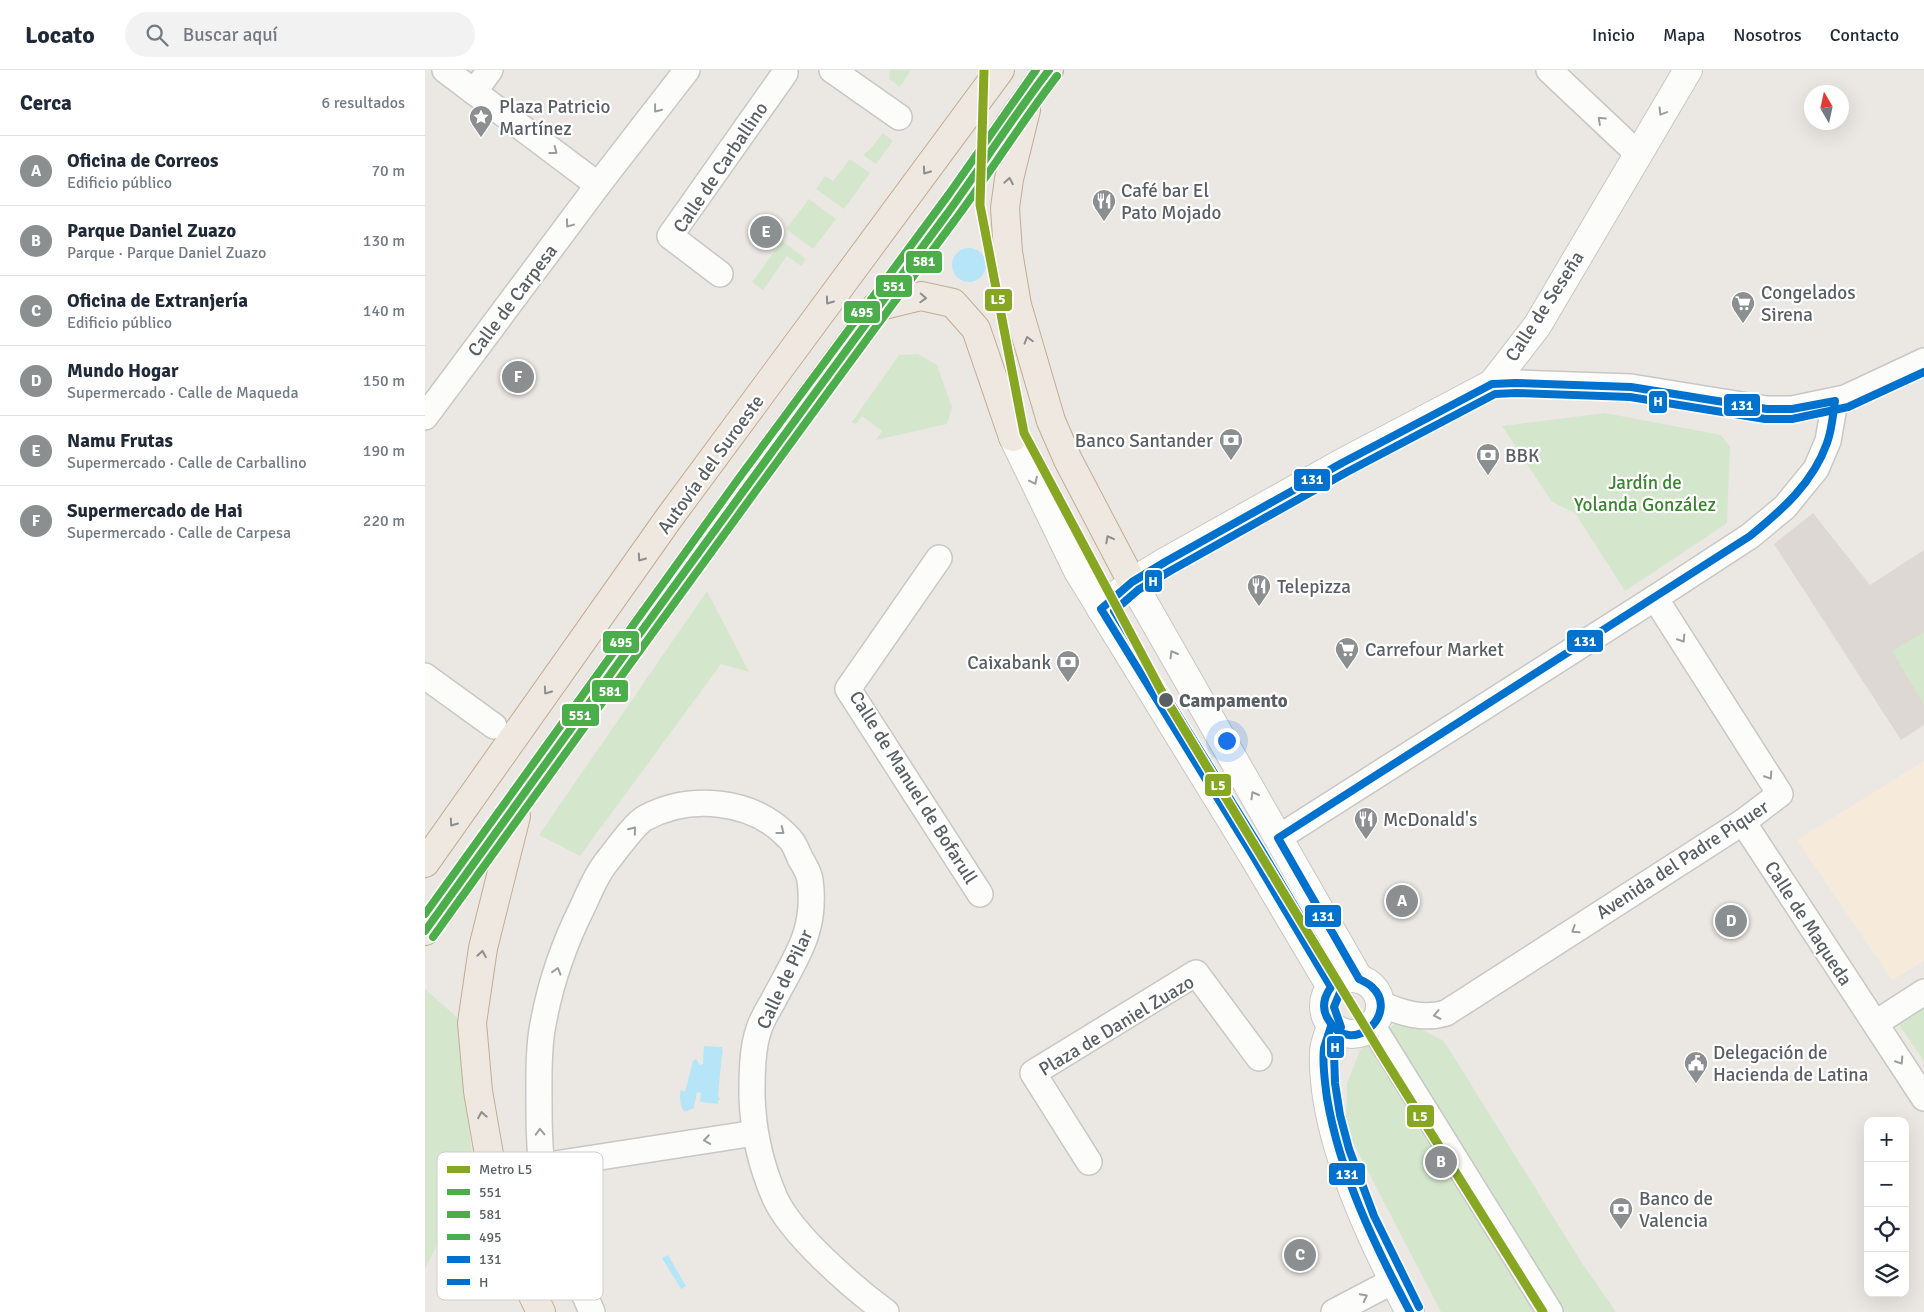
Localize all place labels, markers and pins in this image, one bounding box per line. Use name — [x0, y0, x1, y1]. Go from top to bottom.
place label: Plaza Patricio Martínez — [499, 95, 611, 141]
place icon: Plaza Patricio Martínez — [468, 104, 494, 138]
place label: Café bar El Pato Mojado — [1121, 179, 1221, 225]
restaurant icon: Café bar El Pato Mojado — [1091, 188, 1117, 222]
pin: E — [750, 213, 782, 251]
place label: Congelados Sirena — [1761, 281, 1856, 327]
supermarket icon: Congelados Sirena — [1730, 290, 1756, 324]
pin: F — [502, 358, 534, 396]
bank icon: Banco Santander — [1218, 427, 1244, 461]
place label: Banco Santander — [1075, 429, 1213, 453]
bank icon: BBK — [1475, 442, 1501, 476]
place label: BBK — [1505, 444, 1540, 468]
restaurant icon: Telepizza — [1246, 573, 1272, 607]
place label: Telepizza — [1277, 575, 1351, 599]
supermarket icon: Carrefour Market — [1334, 636, 1360, 670]
place label: Carrefour Market — [1365, 638, 1504, 662]
bank icon: Caixabank — [1055, 649, 1081, 683]
place label: Caixabank — [967, 651, 1051, 675]
place label: Campamento — [1179, 689, 1288, 713]
marker: Campamento — [1157, 691, 1175, 709]
restaurant icon: McDonald's — [1353, 806, 1379, 840]
place label: McDonald's — [1383, 808, 1477, 832]
pin: A — [1386, 882, 1418, 920]
pin: D — [1715, 902, 1747, 940]
place label: Delegación de Hacienda de Latina — [1713, 1041, 1868, 1087]
public building icon: Delegación de Hacienda de Latina — [1683, 1050, 1709, 1084]
pin: B — [1425, 1143, 1457, 1181]
place label: Banco de Valencia — [1639, 1187, 1713, 1233]
bank icon: Banco de Valencia — [1608, 1196, 1634, 1230]
pin: C — [1284, 1236, 1316, 1274]

